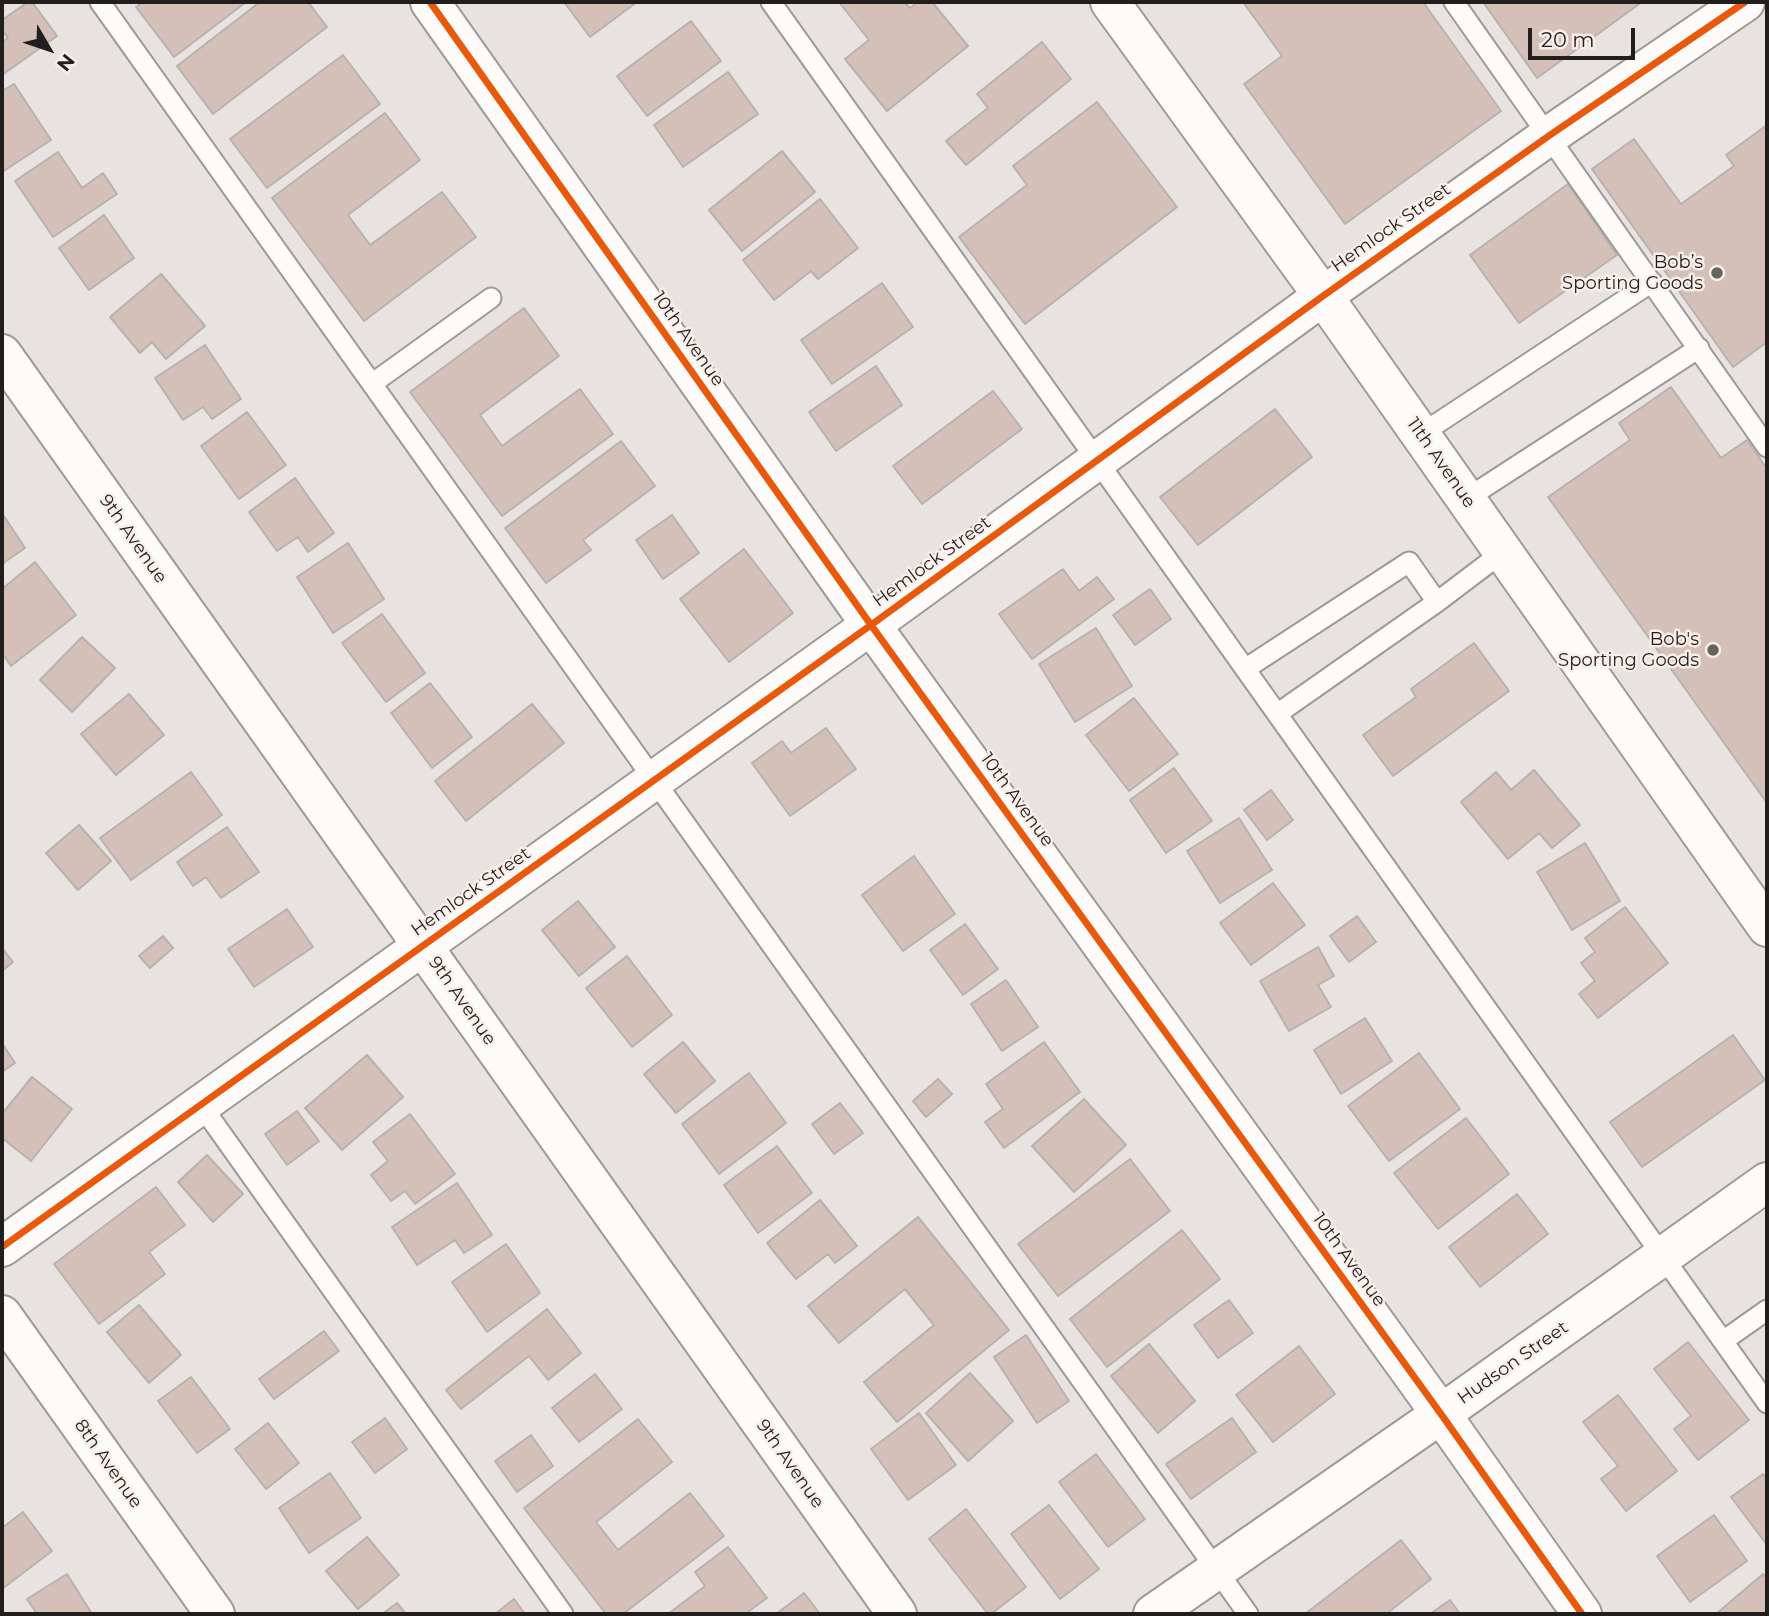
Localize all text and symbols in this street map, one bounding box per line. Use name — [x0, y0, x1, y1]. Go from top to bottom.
north arrow — [14, 14, 84, 84]
scale bar — [1531, 14, 1638, 58]
text: 20 m — [1541, 27, 1595, 52]
text: N — [52, 49, 79, 76]
street label: Hemlock Street — [1327, 179, 1455, 277]
place label: Bob’s Sporting Goods — [1562, 252, 1703, 294]
marker: Bob’s Sporting Goods — [1709, 265, 1725, 281]
street label: 10th Avenue — [647, 287, 729, 391]
street label: 11th Avenue — [1402, 414, 1480, 512]
street label: 9th Avenue — [95, 491, 171, 587]
street label: Hemlock Street — [869, 512, 995, 612]
place label: Bob's Sporting Goods — [1558, 629, 1699, 672]
marker: Bob's Sporting Goods — [1705, 642, 1721, 658]
street label: 10th Avenue — [976, 749, 1058, 851]
street label: Hemlock Street — [407, 843, 535, 941]
street label: 9th Avenue — [424, 953, 500, 1049]
street label: 10th Avenue — [1308, 1209, 1390, 1311]
street label: Hudson Street — [1453, 1317, 1573, 1409]
street label: 8th Avenue — [69, 1415, 147, 1513]
street label: 9th Avenue — [752, 1416, 828, 1512]

